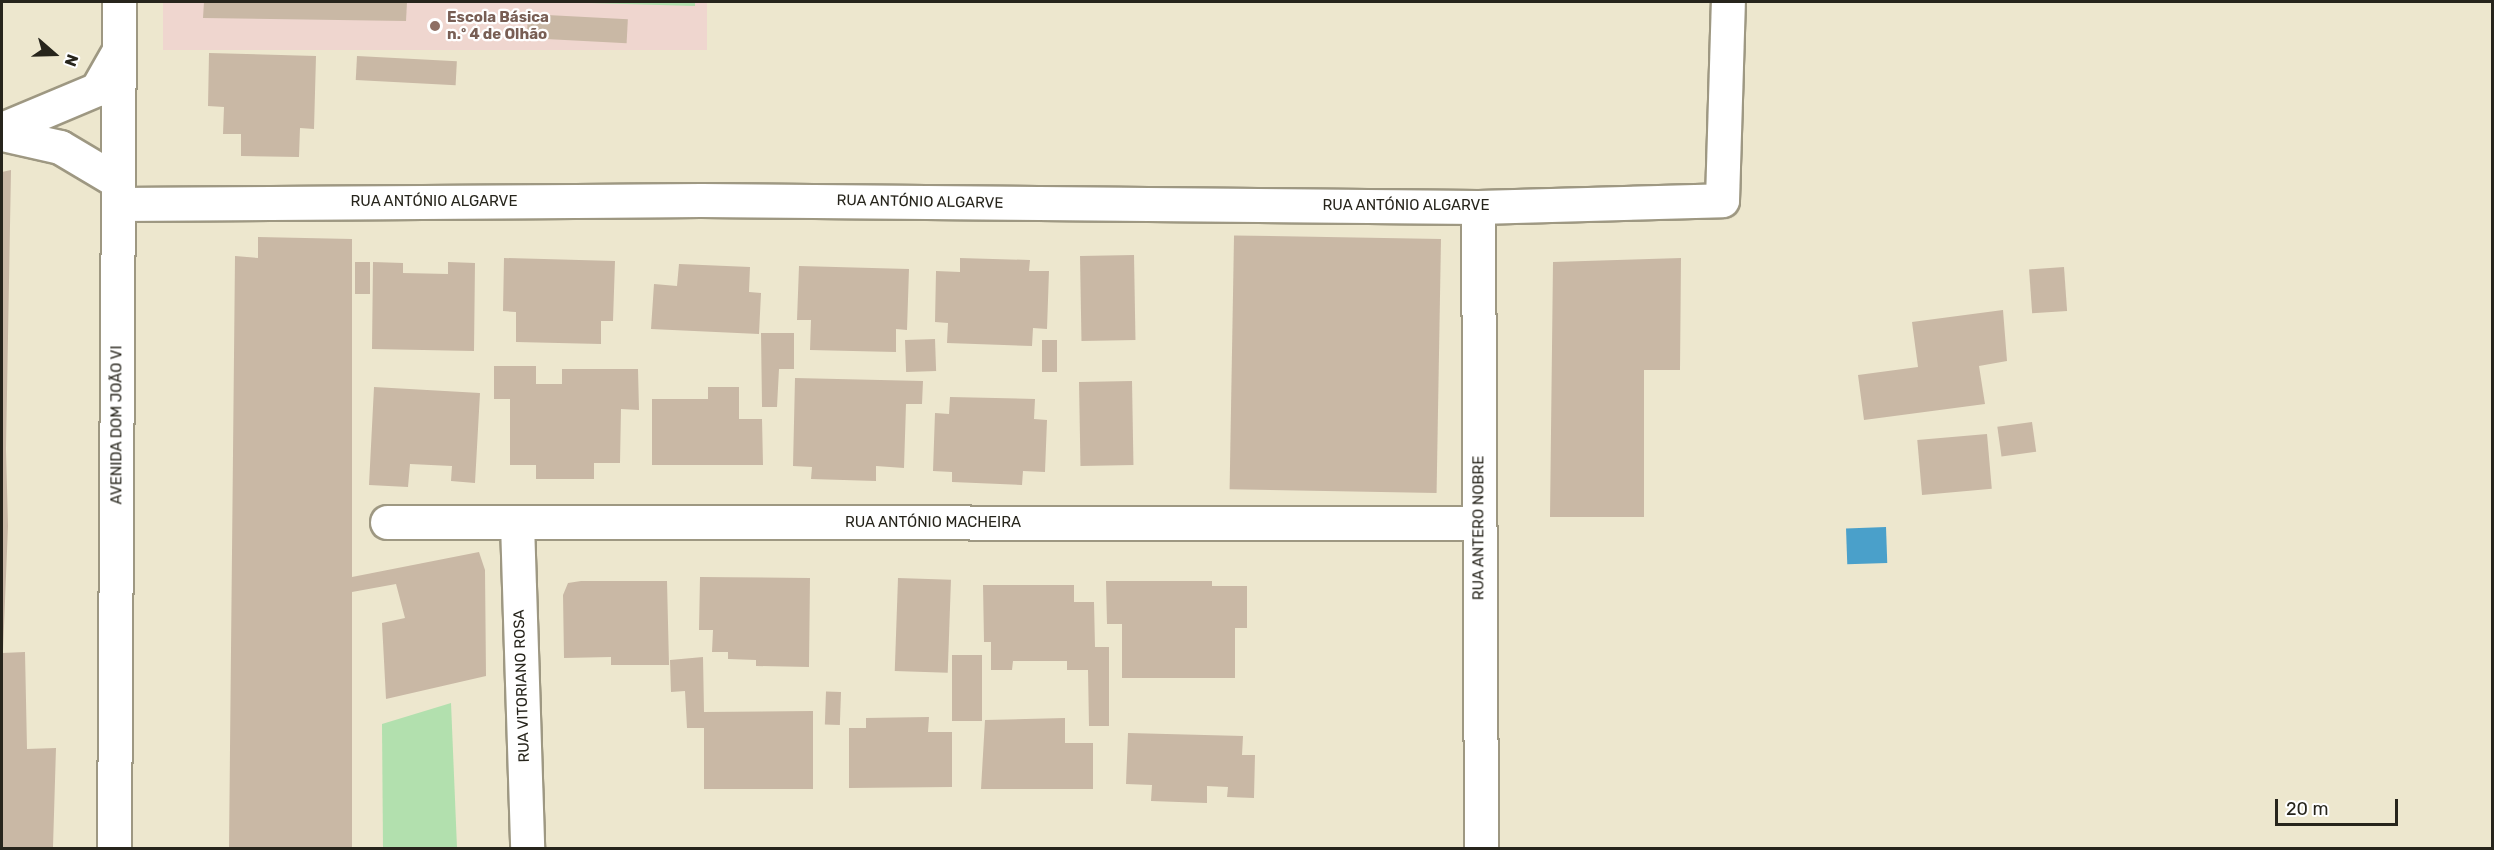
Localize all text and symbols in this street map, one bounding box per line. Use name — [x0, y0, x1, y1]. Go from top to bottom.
place label: Escola Básica n.º 4 de Olhão — [447, 8, 549, 43]
marker: Escola Básica n.º 4 de Olhão — [428, 19, 442, 33]
north arrow — [24, 24, 84, 84]
text: N — [60, 52, 82, 69]
street label: RUA ANTÓNIO ALGARVE — [836, 192, 1004, 212]
street label: RUA ANTÓNIO ALGARVE — [350, 193, 518, 211]
street label: RUA ANTÓNIO ALGARVE — [1322, 197, 1490, 215]
street label: AVENIDA DOM JOÃO VI — [108, 345, 126, 505]
street label: RUA ANTERO NOBRE — [1470, 455, 1488, 601]
street label: RUA ANTÓNIO MACHEIRA — [845, 514, 1021, 532]
street label: RUA VITORIANO ROSA — [510, 609, 534, 763]
scale bar — [2278, 787, 2401, 825]
text: 20 m — [2286, 798, 2328, 820]

